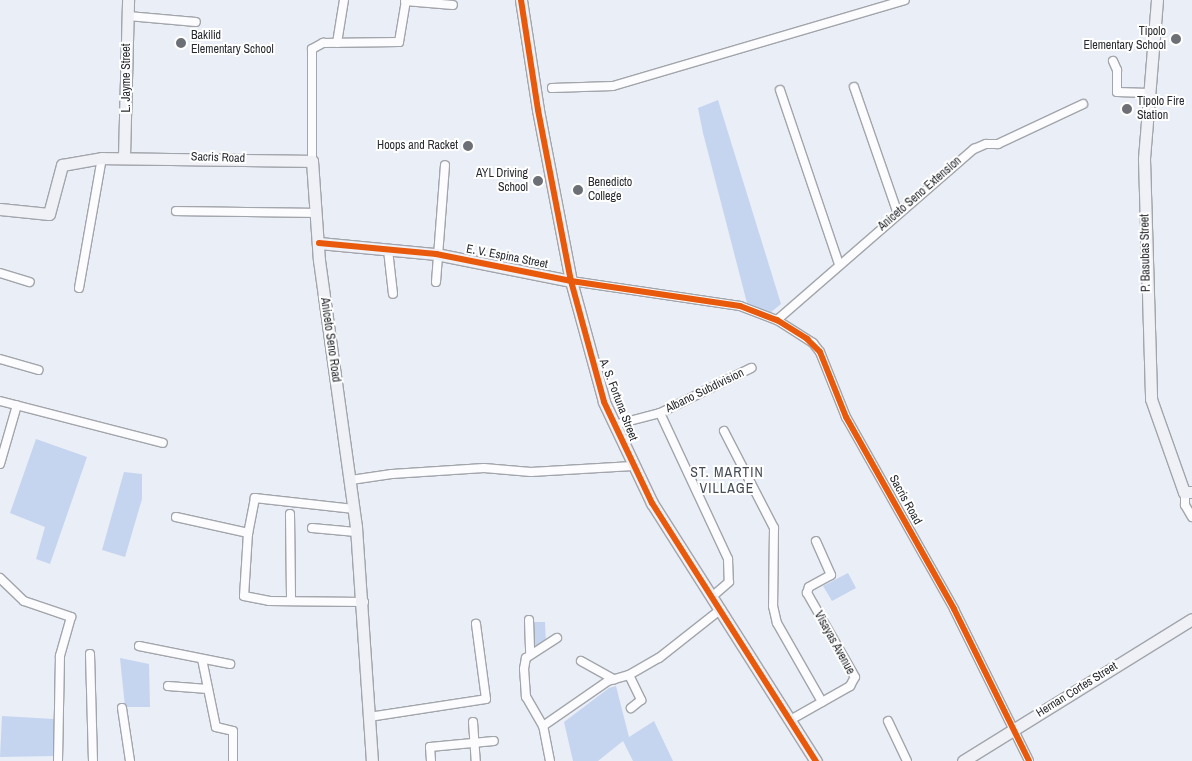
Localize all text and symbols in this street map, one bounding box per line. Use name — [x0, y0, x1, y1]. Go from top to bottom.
place label: Tipolo Elementary School — [1083, 25, 1166, 53]
place label: Bakilid Elementary School — [191, 29, 274, 57]
marker: Tipolo Elementary School — [1170, 33, 1182, 45]
marker: Bakilid Elementary School — [175, 37, 187, 49]
street label: L. Jayme Street — [120, 44, 134, 112]
place label: Tipolo Fire Station — [1137, 95, 1184, 123]
marker: Tipolo Fire Station — [1121, 103, 1133, 115]
place label: Hoops and Racket — [377, 139, 458, 153]
marker: Hoops and Racket — [462, 140, 474, 152]
street label: Sacris Road — [191, 150, 245, 166]
street label: Aniceto Seno Extension — [875, 154, 965, 234]
place label: AYL Driving School — [476, 167, 528, 195]
marker: AYL Driving School — [532, 175, 544, 187]
place label: Benedicto College — [588, 176, 632, 204]
marker: Benedicto College — [572, 184, 584, 196]
street label: P. Basubas Street — [1138, 214, 1154, 292]
street label: E. V. Espina Street — [465, 242, 549, 272]
street label: Aniceto Seno Road — [317, 297, 343, 383]
street label: A. S. Fortuna Street — [596, 357, 640, 443]
street label: Albano Subdivision — [663, 366, 747, 416]
district label: ST. MARTIN VILLAGE — [689, 464, 765, 497]
street label: Sacris Road — [886, 473, 924, 527]
street label: Visayas Avenue — [811, 609, 857, 677]
street label: Hernan Cortes Street — [1034, 659, 1120, 721]

